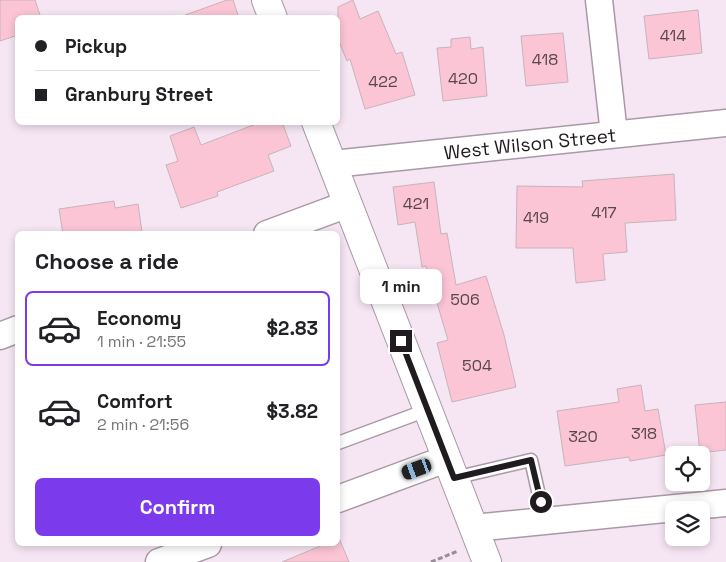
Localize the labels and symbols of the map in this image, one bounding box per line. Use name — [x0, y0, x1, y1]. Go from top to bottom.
house number: 414 — [660, 25, 686, 46]
house number: 418 — [532, 49, 558, 70]
house number: 420 — [448, 68, 478, 89]
house number: 422 — [368, 71, 398, 92]
street label: West Wilson Street — [442, 122, 617, 165]
house number: 421 — [403, 193, 429, 214]
house number: 417 — [591, 202, 617, 223]
house number: 419 — [523, 207, 549, 228]
callout: 1 min — [360, 268, 442, 304]
house number: 506 — [450, 289, 480, 310]
route end — [390, 330, 412, 352]
house number: 504 — [462, 355, 492, 376]
house number: 318 — [631, 423, 657, 444]
house number: 320 — [568, 426, 598, 447]
car — [400, 457, 433, 481]
route start — [530, 491, 552, 513]

